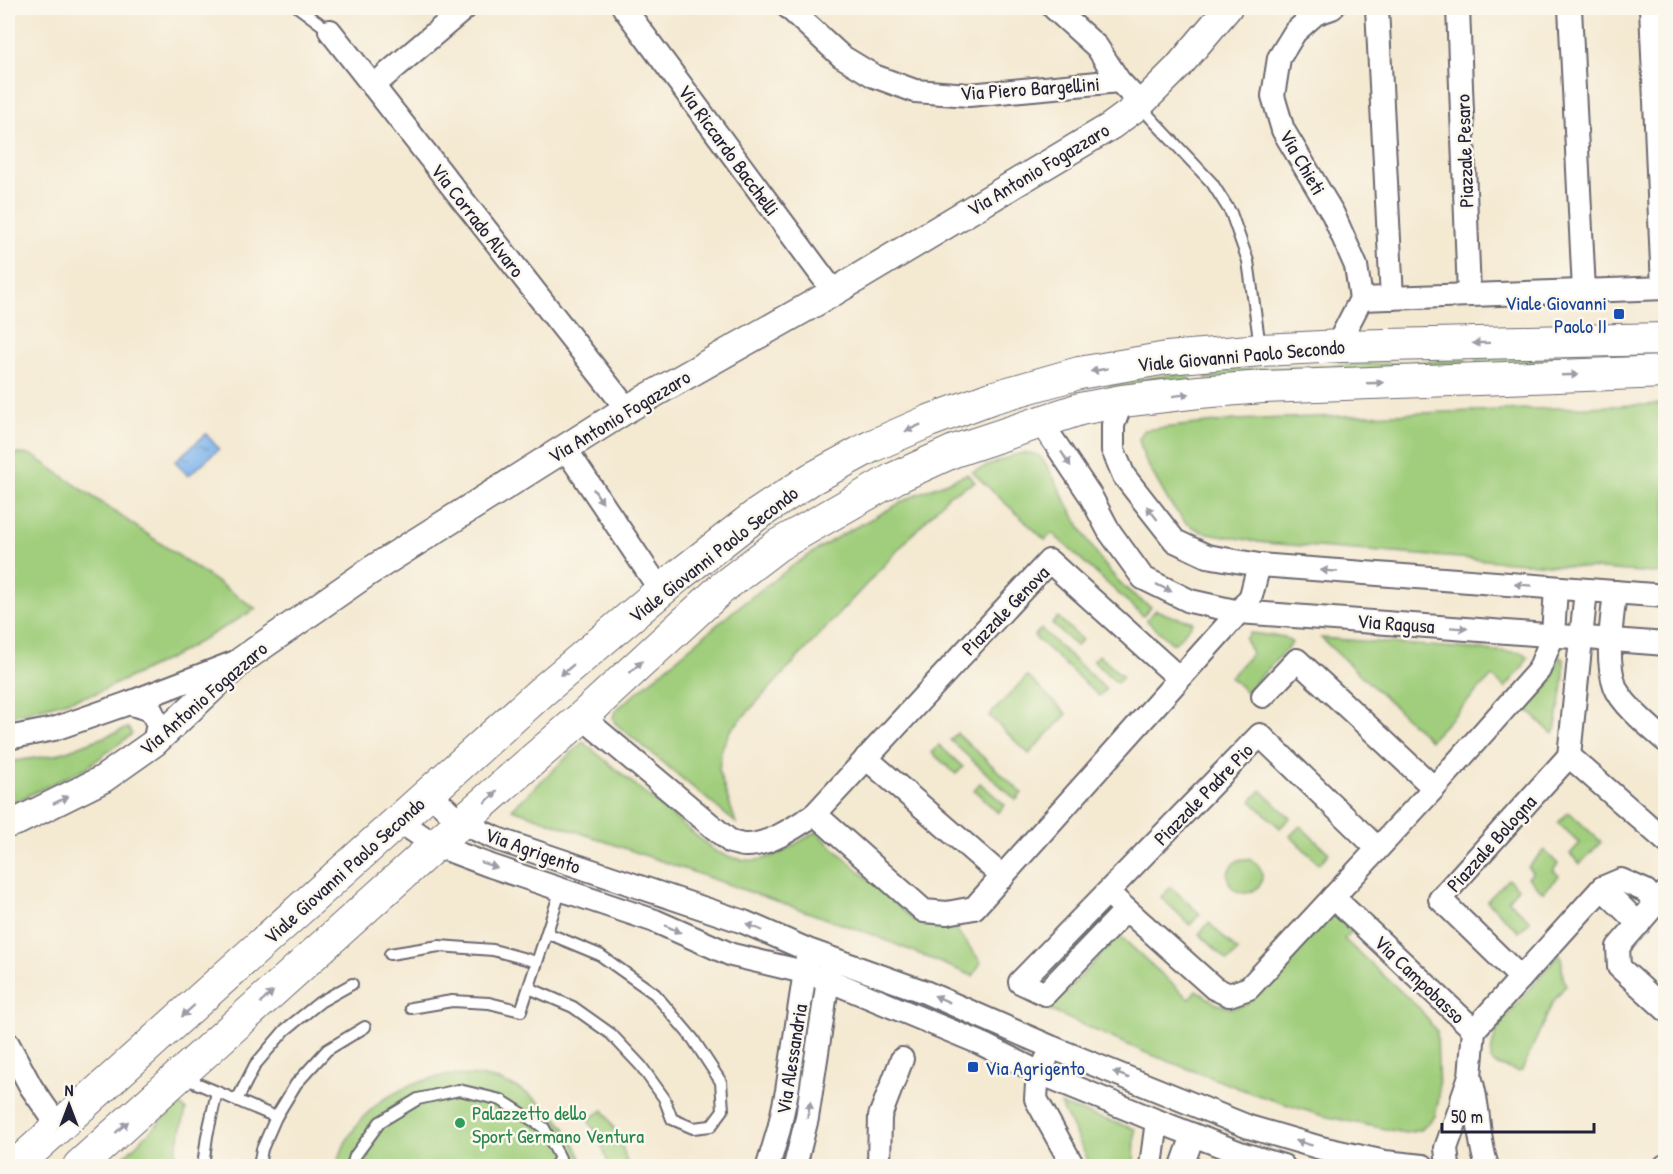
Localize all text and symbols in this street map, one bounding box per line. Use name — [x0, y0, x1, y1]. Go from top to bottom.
street label: Via Piero Bargellini — [959, 70, 1101, 106]
street label: Via Riccardo Bacchelli — [672, 79, 786, 221]
street label: Piazzale Pesaro — [1449, 94, 1479, 208]
street label: Via Antonio Fogazzaro — [962, 116, 1114, 222]
street label: Via Chieti — [1273, 124, 1333, 200]
street label: Via Corrado Alvaro — [425, 157, 531, 283]
place label: Viale Giovanni Paolo II — [1505, 289, 1607, 339]
marker: Viale Giovanni Paolo II — [1612, 307, 1626, 321]
street label: Viale Giovanni Paolo Secondo — [1136, 332, 1346, 378]
one-way arrow — [1472, 338, 1491, 348]
street label: Via Antonio Fogazzaro — [543, 363, 695, 469]
one-way arrow — [1089, 366, 1108, 375]
one-way arrow — [1561, 371, 1580, 380]
one-way arrow — [1366, 378, 1385, 388]
one-way arrow — [1171, 390, 1190, 399]
one-way arrow — [903, 423, 921, 433]
one-way arrow — [1060, 450, 1071, 467]
street label: Viale Giovanni Paolo Secondo — [623, 479, 803, 629]
one-way arrow — [592, 488, 603, 504]
one-way arrow — [1146, 505, 1158, 520]
street label: Piazzale Genova — [955, 559, 1055, 661]
one-way arrow — [1319, 566, 1338, 575]
one-way arrow — [1514, 581, 1533, 590]
one-way arrow — [1155, 583, 1172, 592]
street label: Via Ragusa — [1356, 607, 1436, 639]
one-way arrow — [1450, 623, 1469, 633]
street label: Via Antonio Fogazzaro — [133, 635, 273, 761]
one-way arrow — [629, 660, 644, 674]
one-way arrow — [559, 664, 575, 677]
street label: Piazzale Padre Pio — [1147, 737, 1259, 851]
street label: Piazzale Bologna — [1440, 788, 1542, 897]
street label: Viale Giovanni Paolo Secondo — [258, 790, 430, 950]
one-way arrow — [483, 790, 499, 803]
one-way arrow — [52, 795, 69, 805]
street label: Via Agrigento — [481, 820, 585, 880]
one-way arrow — [480, 860, 498, 870]
one-way arrow — [746, 922, 763, 931]
one-way arrow — [664, 925, 682, 935]
street label: Via Campobasso — [1369, 929, 1471, 1029]
one-way arrow — [260, 990, 275, 1004]
one-way arrow — [932, 994, 950, 1004]
street label: Via Alessandria — [769, 1002, 813, 1116]
one-way arrow — [180, 1004, 195, 1018]
place label: Via Agrigento — [985, 1054, 1085, 1081]
marker: Via Agrigento — [966, 1060, 980, 1074]
one-way arrow — [1112, 1070, 1130, 1080]
north arrow — [39, 1075, 99, 1135]
text: N — [65, 1079, 74, 1101]
scale bar — [1442, 1096, 1594, 1134]
place label: Palazzetto dello Sport Germano Ventura — [472, 1099, 644, 1149]
one-way arrow — [804, 1100, 813, 1119]
text: 50 m — [1451, 1104, 1483, 1129]
marker: Palazzetto dello Sport Germano Ventura — [453, 1116, 467, 1130]
one-way arrow — [115, 1120, 130, 1134]
one-way arrow — [1295, 1138, 1313, 1147]

